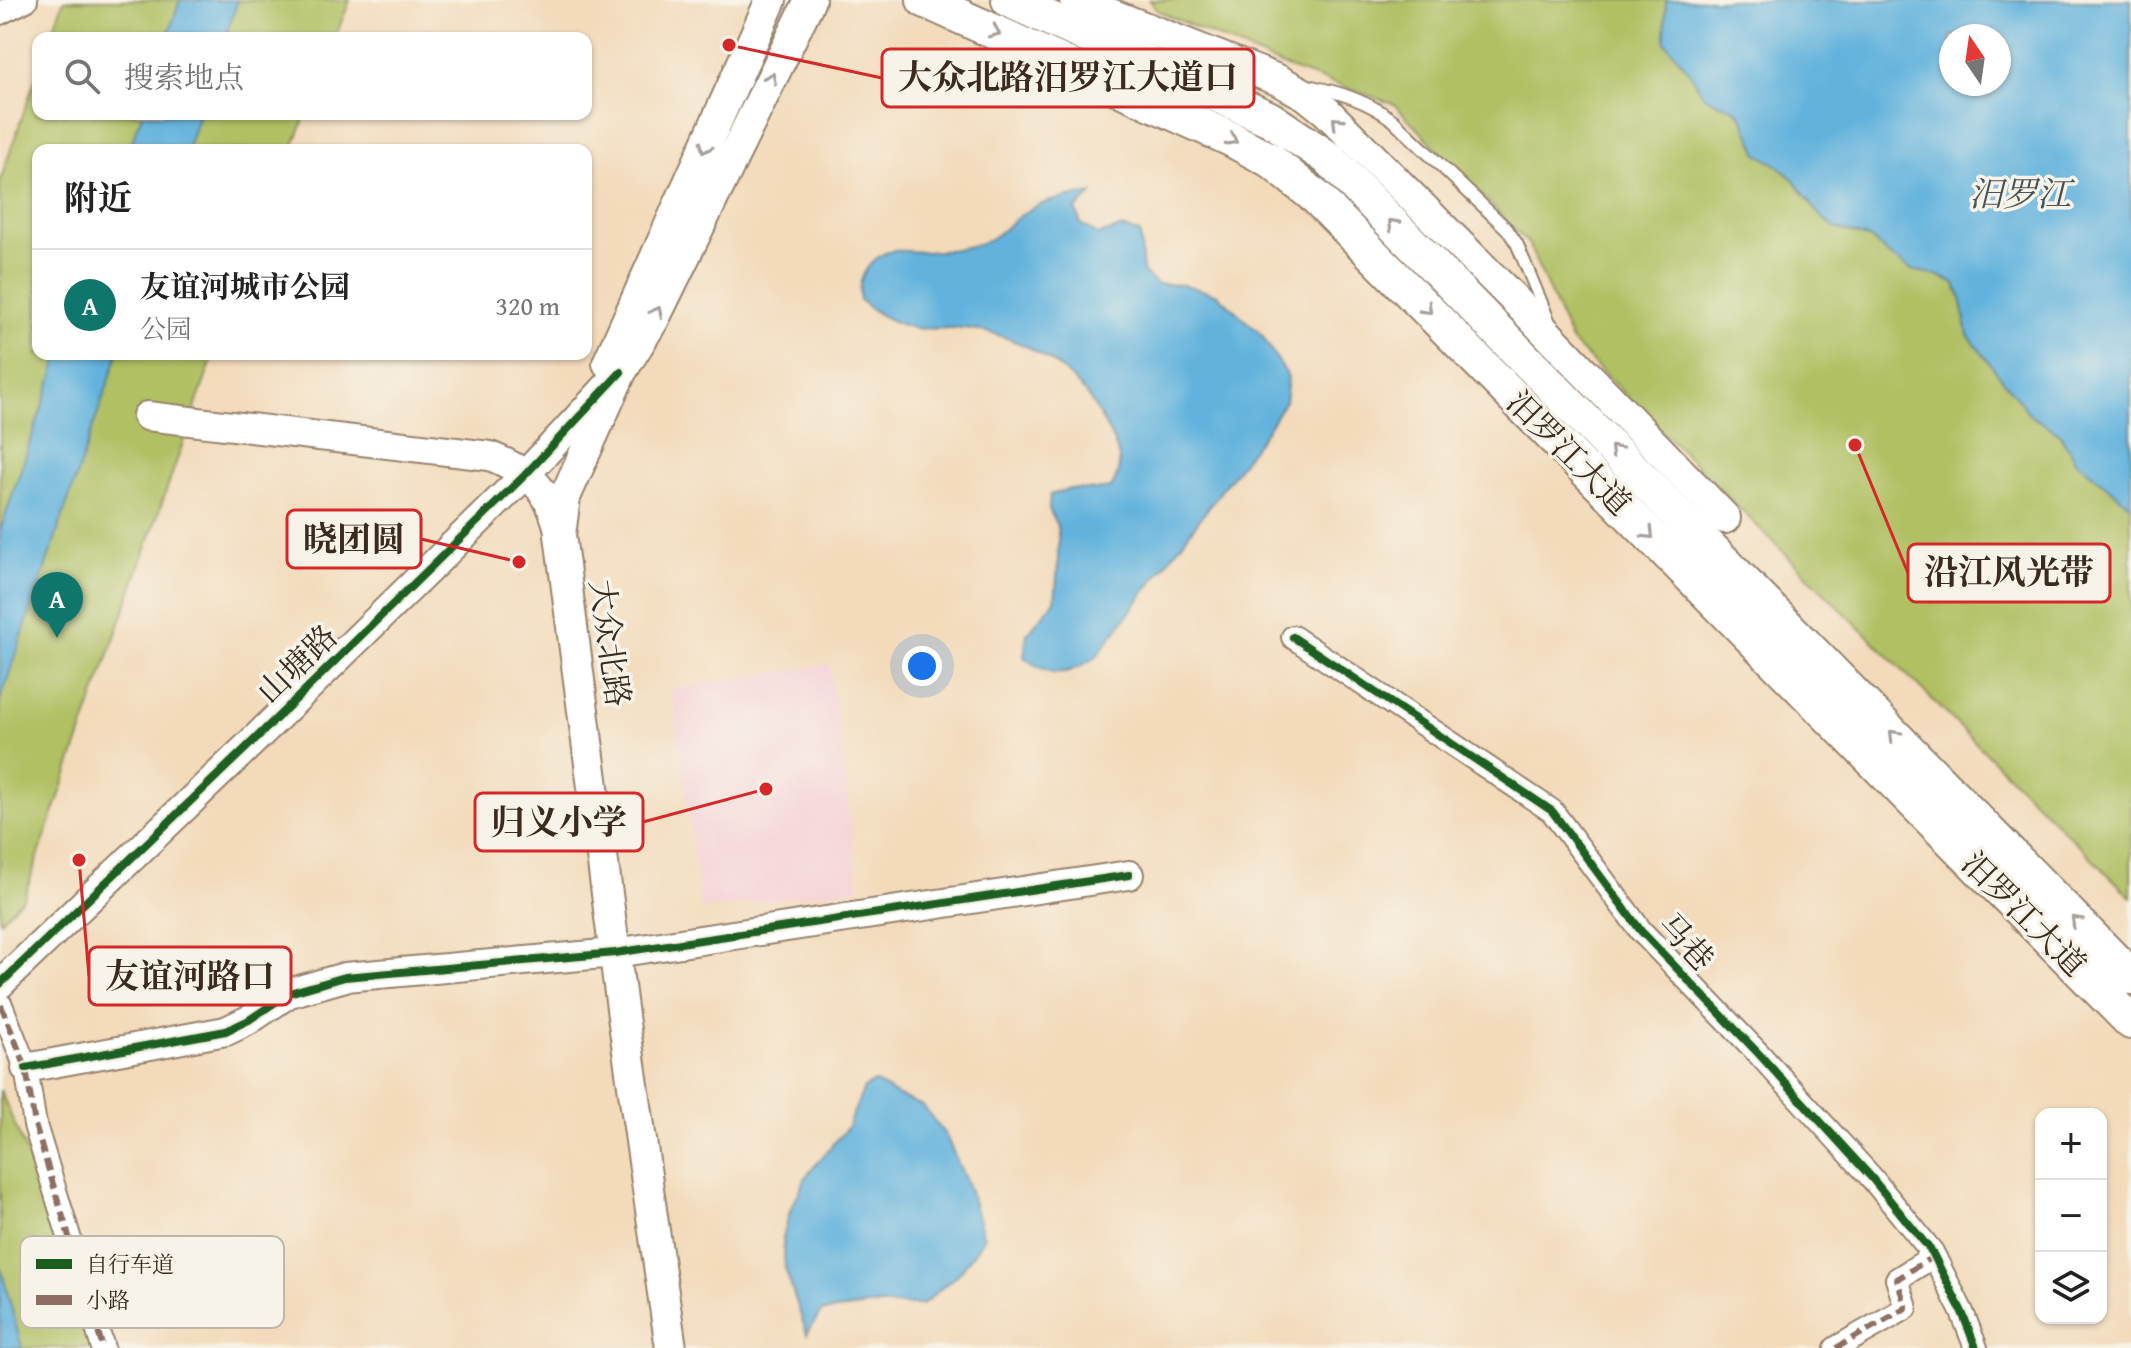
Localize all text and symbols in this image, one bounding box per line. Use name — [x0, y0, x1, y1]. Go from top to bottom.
one-way arrow — [987, 22, 1001, 38]
north arrow — [1939, 24, 2011, 96]
search box — [32, 32, 592, 120]
callout: 大众北路汨罗江大道口 — [882, 49, 1254, 107]
text: 大众北路汨罗江大道口 — [898, 52, 1238, 101]
icon: search — [60, 54, 104, 98]
text: 搜索地点 — [124, 55, 244, 99]
one-way arrow — [762, 72, 778, 86]
one-way arrow — [1332, 117, 1347, 131]
one-way arrow — [1223, 130, 1238, 146]
one-way arrow — [698, 140, 714, 154]
water label: 汨罗江 — [1969, 169, 2076, 218]
text: 附近 — [64, 173, 132, 222]
one-way arrow — [1388, 219, 1403, 233]
text: 友谊河城市公园 — [140, 264, 350, 308]
text: A — [82, 286, 98, 325]
text: 320 m — [495, 286, 560, 325]
one-way arrow — [1418, 300, 1432, 314]
one-way arrow — [648, 305, 663, 320]
text: 公园 — [140, 309, 192, 348]
street label: 汨罗江大道 — [1496, 379, 1643, 526]
one-way arrow — [1609, 445, 1624, 459]
callout: 晓团圆 — [287, 510, 421, 568]
text: 晓团圆 — [303, 514, 405, 563]
one-way arrow — [1640, 525, 1654, 539]
callout: 沿江风光带 — [1908, 544, 2110, 602]
text: 沿江风光带 — [1924, 547, 2094, 596]
pin: A — [31, 572, 83, 638]
street label: 大众北路 — [578, 576, 643, 710]
street label: 山塘路 — [246, 613, 348, 714]
your location — [902, 646, 942, 686]
one-way arrow — [1889, 730, 1904, 744]
callout: 归义小学 — [475, 793, 643, 851]
text: 归义小学 — [491, 797, 627, 846]
street label: 汨罗江大道 — [1951, 840, 2098, 987]
street label: 马巷 — [1647, 902, 1725, 981]
one-way arrow — [2071, 916, 2086, 930]
callout: 友谊河路口 — [89, 947, 291, 1005]
text: 友谊河路口 — [105, 951, 275, 1000]
map controls — [2035, 1108, 2107, 1324]
button: + — [2035, 1108, 2107, 1180]
button: − — [2035, 1180, 2107, 1252]
legend — [20, 1236, 284, 1328]
text: 自行车道 — [86, 1248, 174, 1280]
button: layers — [2035, 1252, 2107, 1324]
text: 小路 — [86, 1284, 130, 1316]

